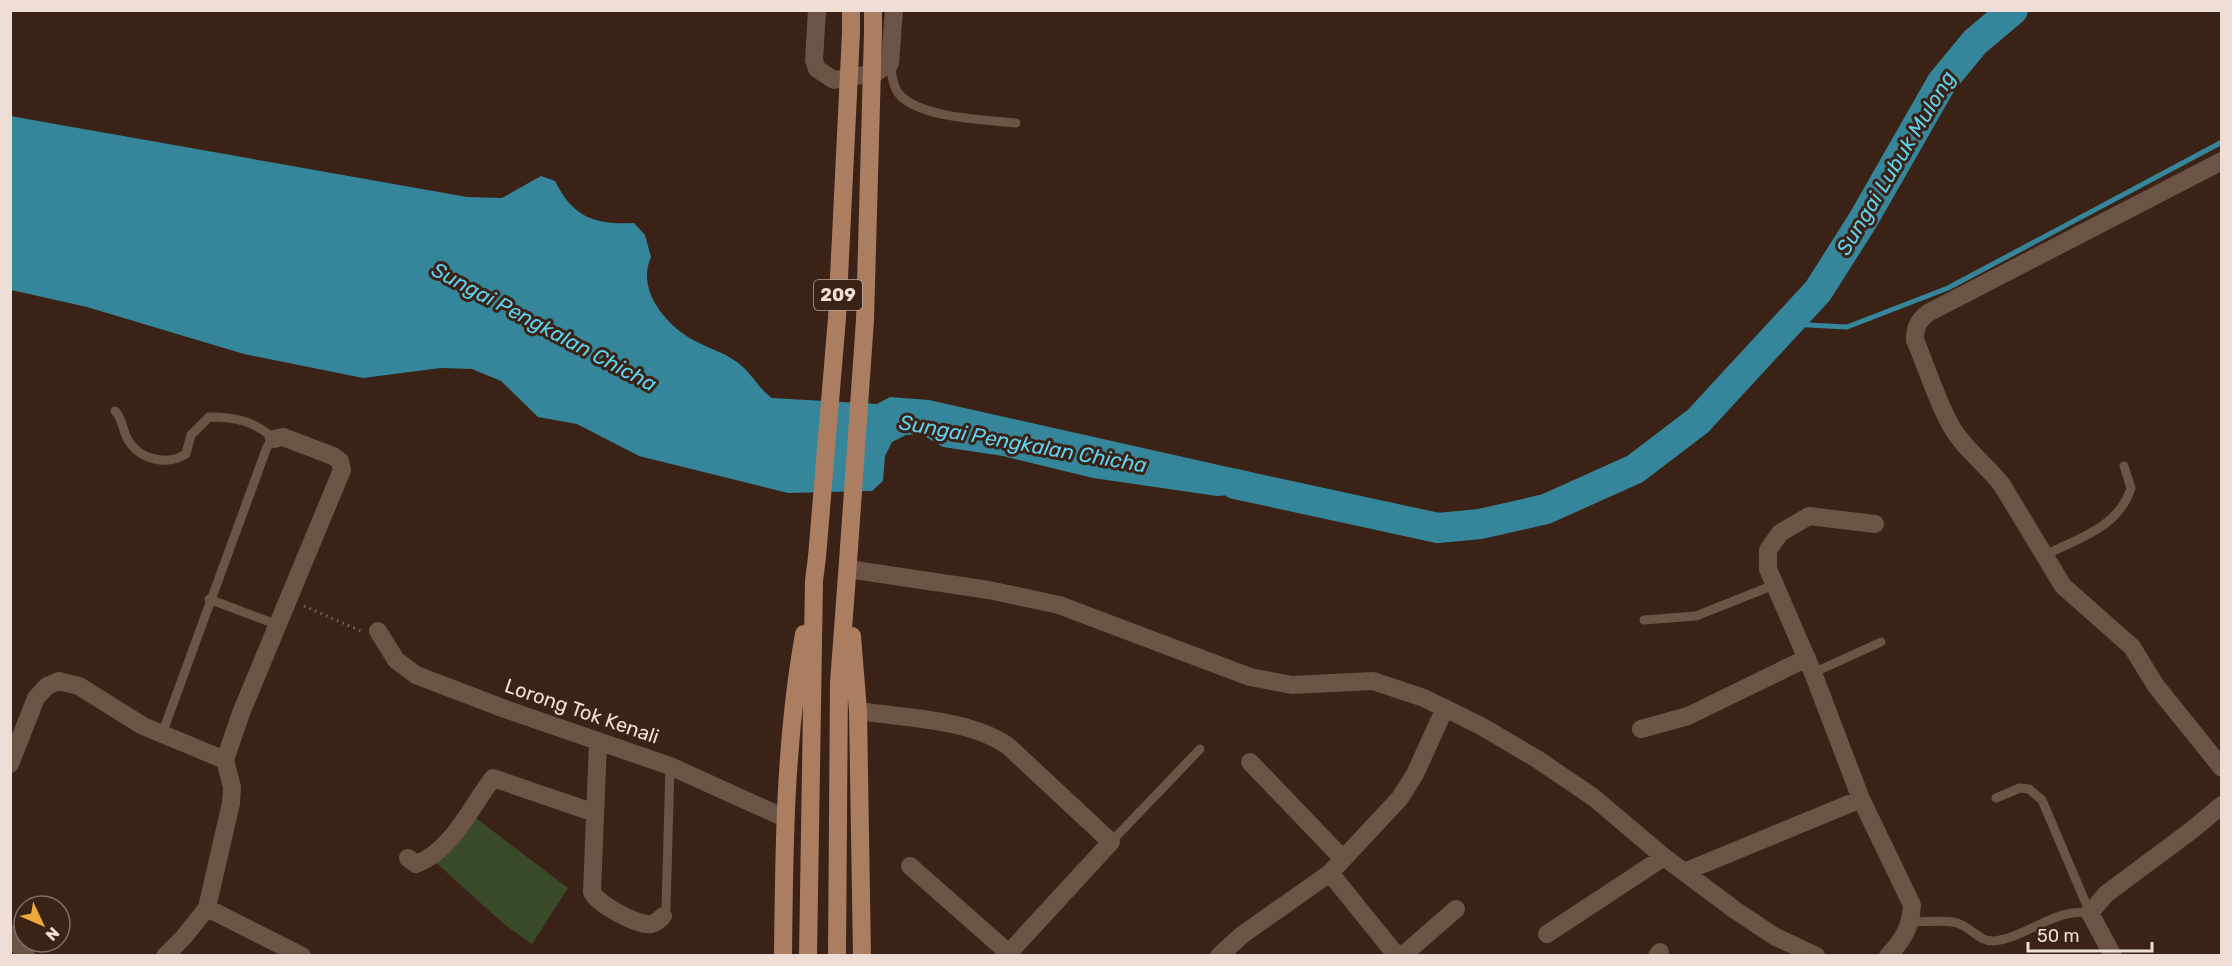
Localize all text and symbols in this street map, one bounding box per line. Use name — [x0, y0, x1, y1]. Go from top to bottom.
water label: Sungai Lubuk Mulong — [1831, 66, 1960, 259]
water label: Sungai Pengkalan Chicha — [428, 257, 661, 397]
road number: 209 — [814, 280, 862, 310]
water label: Sungai Pengkalan Chicha — [897, 409, 1149, 478]
street label: Lorong Tok Kenali — [502, 673, 662, 749]
north arrow — [12, 894, 72, 954]
scale bar — [2028, 915, 2152, 953]
text: N — [42, 923, 63, 945]
text: 50 m — [2037, 925, 2080, 947]

